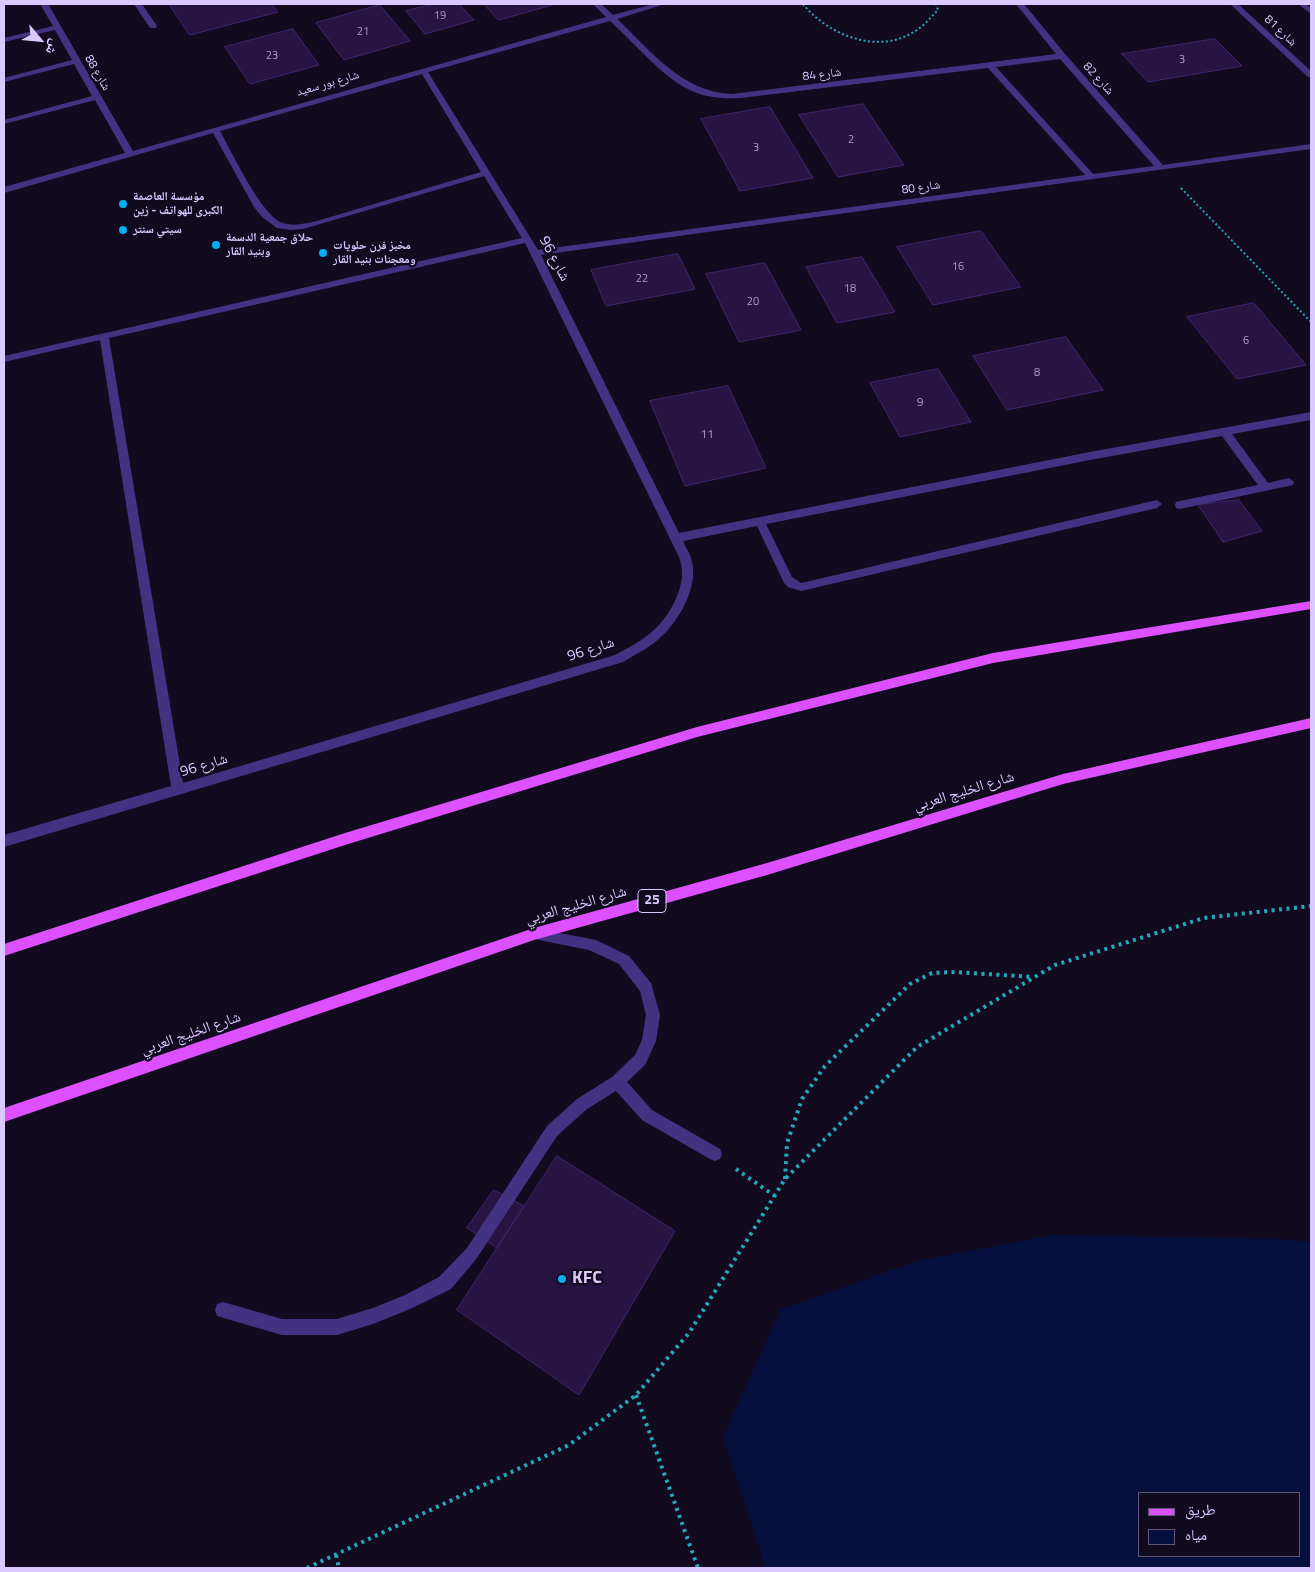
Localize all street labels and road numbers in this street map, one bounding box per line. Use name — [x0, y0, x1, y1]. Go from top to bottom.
street label: شارع 81 — [1261, 12, 1299, 50]
street label: شارع 88 — [81, 53, 113, 93]
street label: شارع 82 — [1080, 60, 1116, 98]
street label: شارع 84 — [802, 65, 842, 85]
street label: شارع بور سعيد — [295, 68, 361, 100]
street label: شارع 80 — [901, 178, 941, 198]
street label: شارع 96 — [535, 233, 573, 285]
street label: شارع 96 — [565, 634, 617, 666]
street label: شارع 96 — [178, 750, 230, 782]
street label: شارع الخليج العربي — [911, 768, 1017, 816]
street label: شارع الخليج العربي — [523, 883, 629, 929]
road number: 25 — [638, 889, 666, 912]
street label: شارع الخليج العربي — [139, 1009, 243, 1059]

